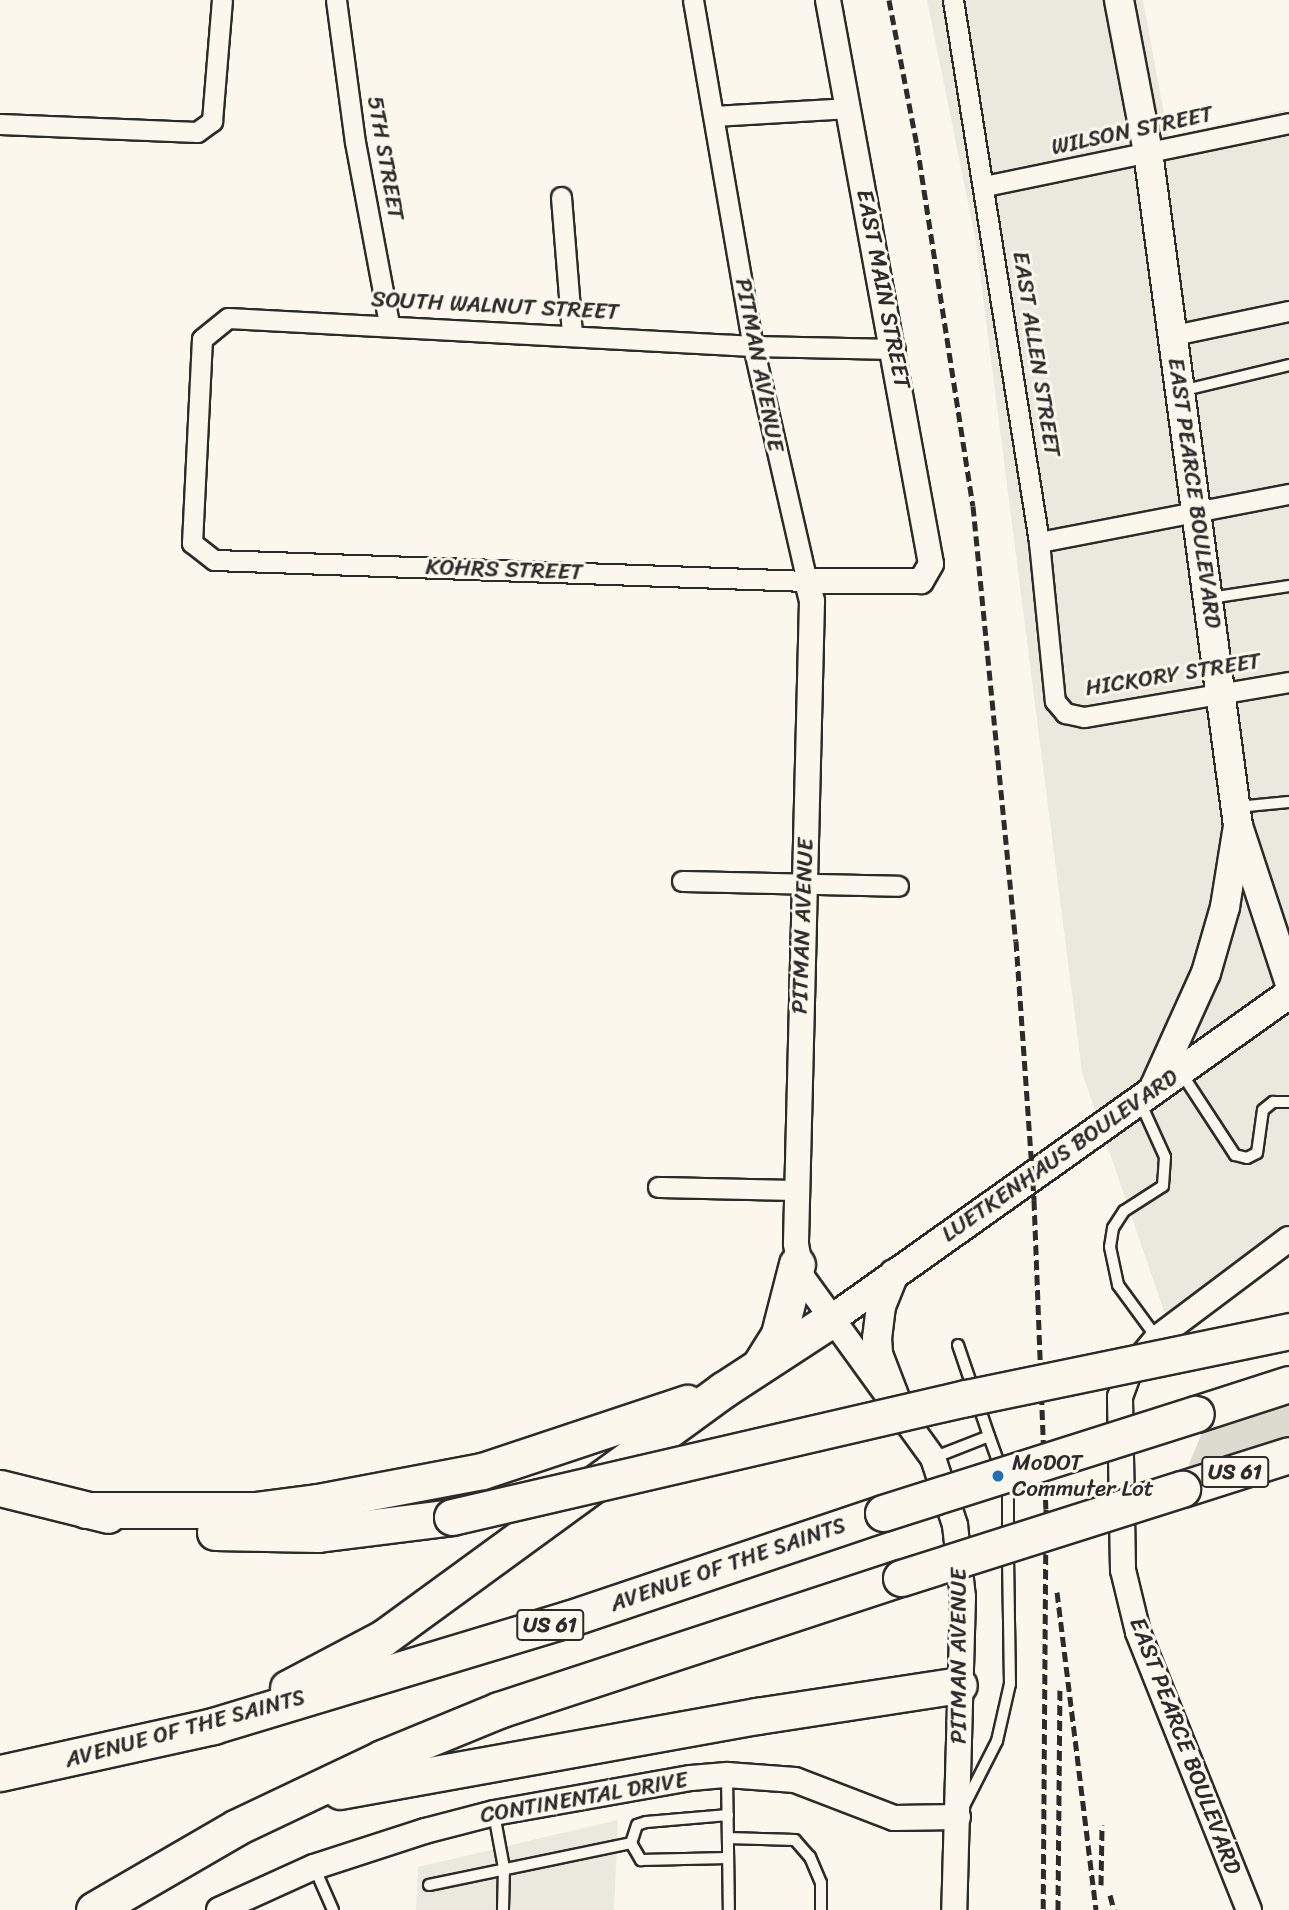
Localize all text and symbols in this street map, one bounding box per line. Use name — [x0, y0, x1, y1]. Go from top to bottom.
street label: 5TH STREET — [360, 93, 410, 223]
street label: WILSON STREET — [1048, 100, 1216, 162]
street label: EAST MAIN STREET — [850, 187, 916, 391]
street label: EAST ALLEN STREET — [1006, 248, 1066, 460]
street label: PITMAN AVENUE — [729, 276, 789, 454]
street label: SOUTH WALNUT STREET — [370, 286, 620, 326]
street label: EAST PEARCE BOULEVARD — [1161, 357, 1227, 629]
street label: KOHRS STREET — [425, 553, 583, 587]
street label: HICKORY STREET — [1082, 647, 1264, 703]
street label: PITMAN AVENUE — [786, 838, 820, 1014]
street label: LUETKENHAUS BOULEVARD — [936, 1064, 1184, 1248]
place label: MoDOT Commuter Lot — [1012, 1449, 1154, 1503]
road number: US 61 — [1200, 1454, 1270, 1490]
marker: MoDOT Commuter Lot — [990, 1468, 1006, 1484]
street label: AVENUE OF THE SAINTS — [605, 1511, 851, 1619]
street label: PITMAN AVENUE — [945, 1568, 973, 1744]
road number: US 61 — [515, 1608, 585, 1642]
street label: EAST PEARCE BOULEVARD — [1123, 1614, 1247, 1878]
street label: AVENUE OF THE SAINTS — [60, 1683, 310, 1775]
street label: CONTINENTAL DRIVE — [477, 1766, 691, 1830]

